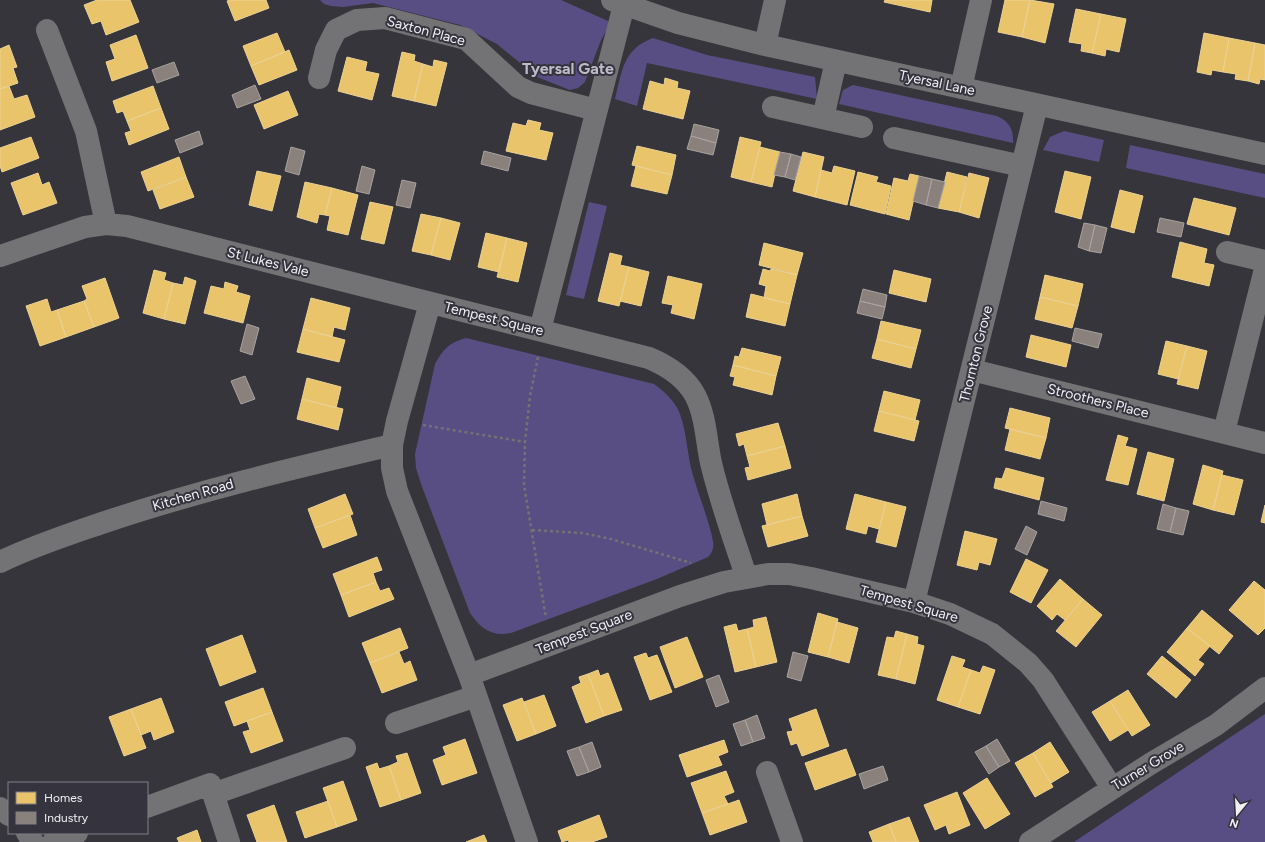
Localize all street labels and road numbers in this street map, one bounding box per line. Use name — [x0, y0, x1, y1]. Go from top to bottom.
street label: Saxton Place — [385, 12, 467, 50]
street label: Tyersal Lane — [897, 67, 977, 99]
street label: St Lukes Vale — [225, 244, 311, 280]
street label: Tempest Square — [443, 298, 546, 340]
street label: Thornton Grove — [956, 304, 996, 404]
street label: Stroothers Place — [1046, 380, 1151, 422]
street label: Kitchen Road — [150, 475, 236, 515]
street label: Tempest Square — [858, 582, 961, 626]
street label: Tempest Square — [534, 606, 635, 658]
street label: Turner Grove — [1109, 738, 1188, 794]

